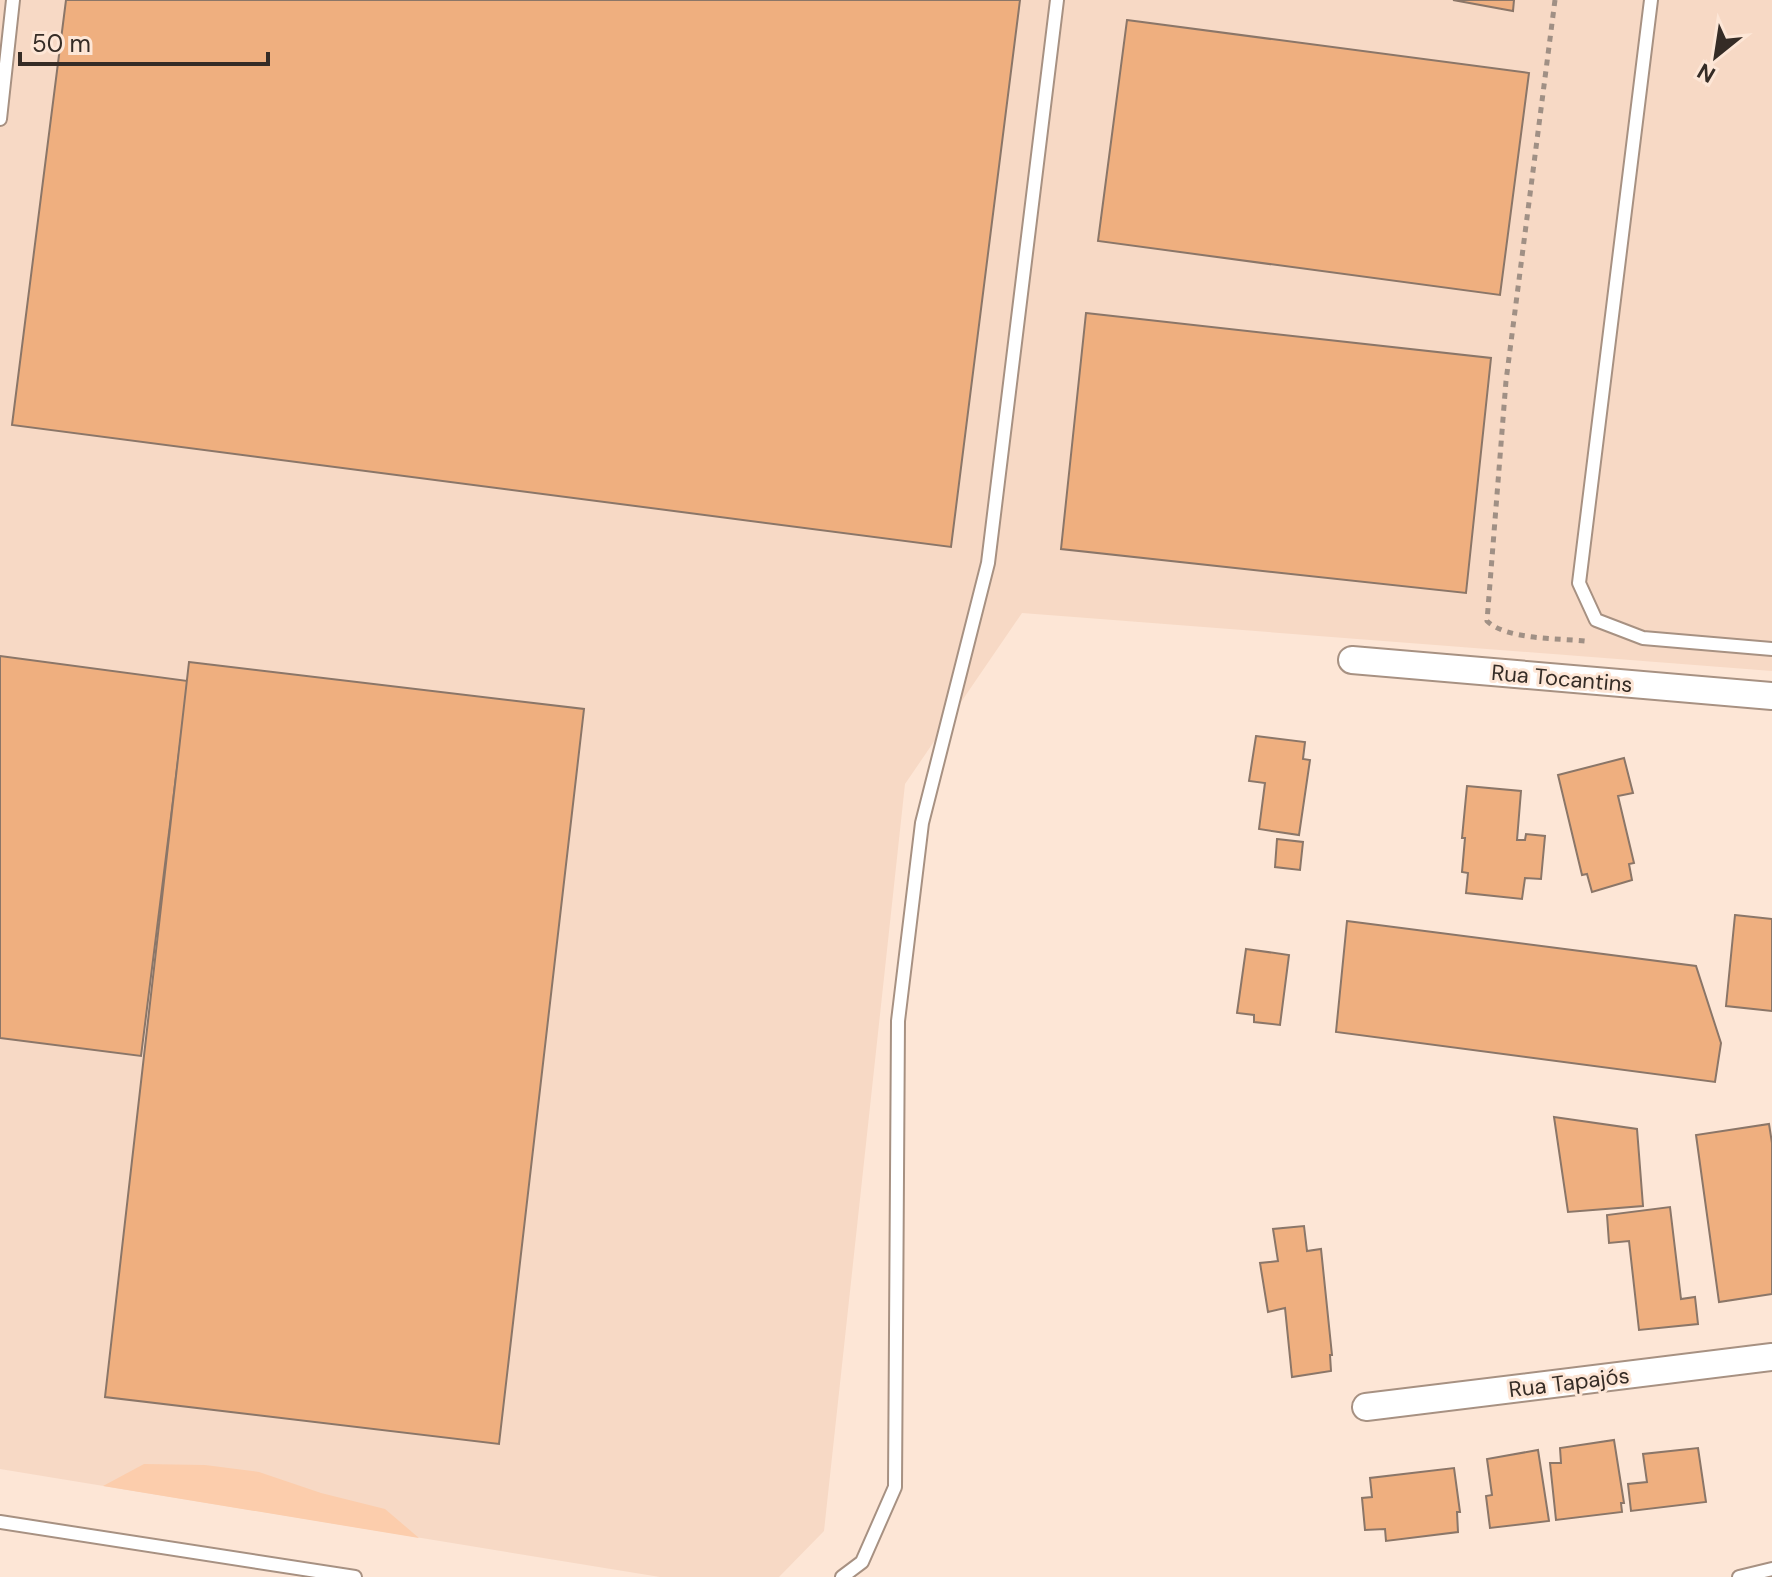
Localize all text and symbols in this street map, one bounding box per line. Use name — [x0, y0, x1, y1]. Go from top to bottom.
scale bar — [20, 16, 268, 66]
north arrow — [1676, 16, 1756, 96]
text: 50 m — [32, 28, 91, 59]
text: N — [1692, 56, 1720, 89]
street label: Rua Tocantins — [1490, 658, 1634, 699]
street label: Rua Tapajós — [1507, 1361, 1631, 1404]

